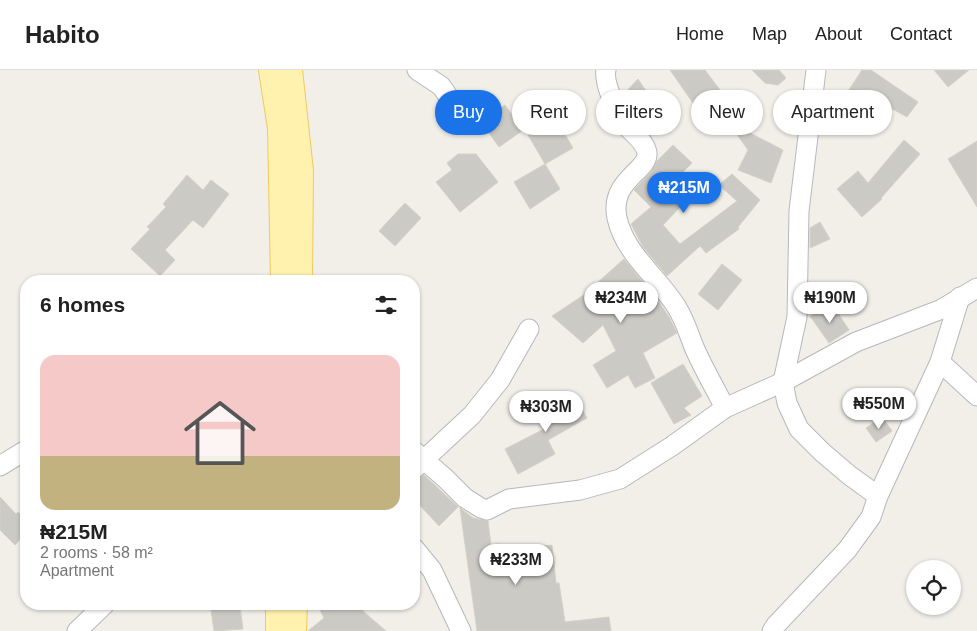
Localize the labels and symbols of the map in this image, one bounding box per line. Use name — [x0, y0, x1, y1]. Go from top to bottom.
pin: ₦215M — [649, 172, 719, 214]
pin: ₦234M — [586, 282, 656, 324]
pin: ₦190M — [795, 282, 865, 324]
pin: ₦550M — [844, 388, 914, 430]
pin: ₦303M — [511, 390, 581, 433]
pin: ₦233M — [481, 544, 551, 586]

